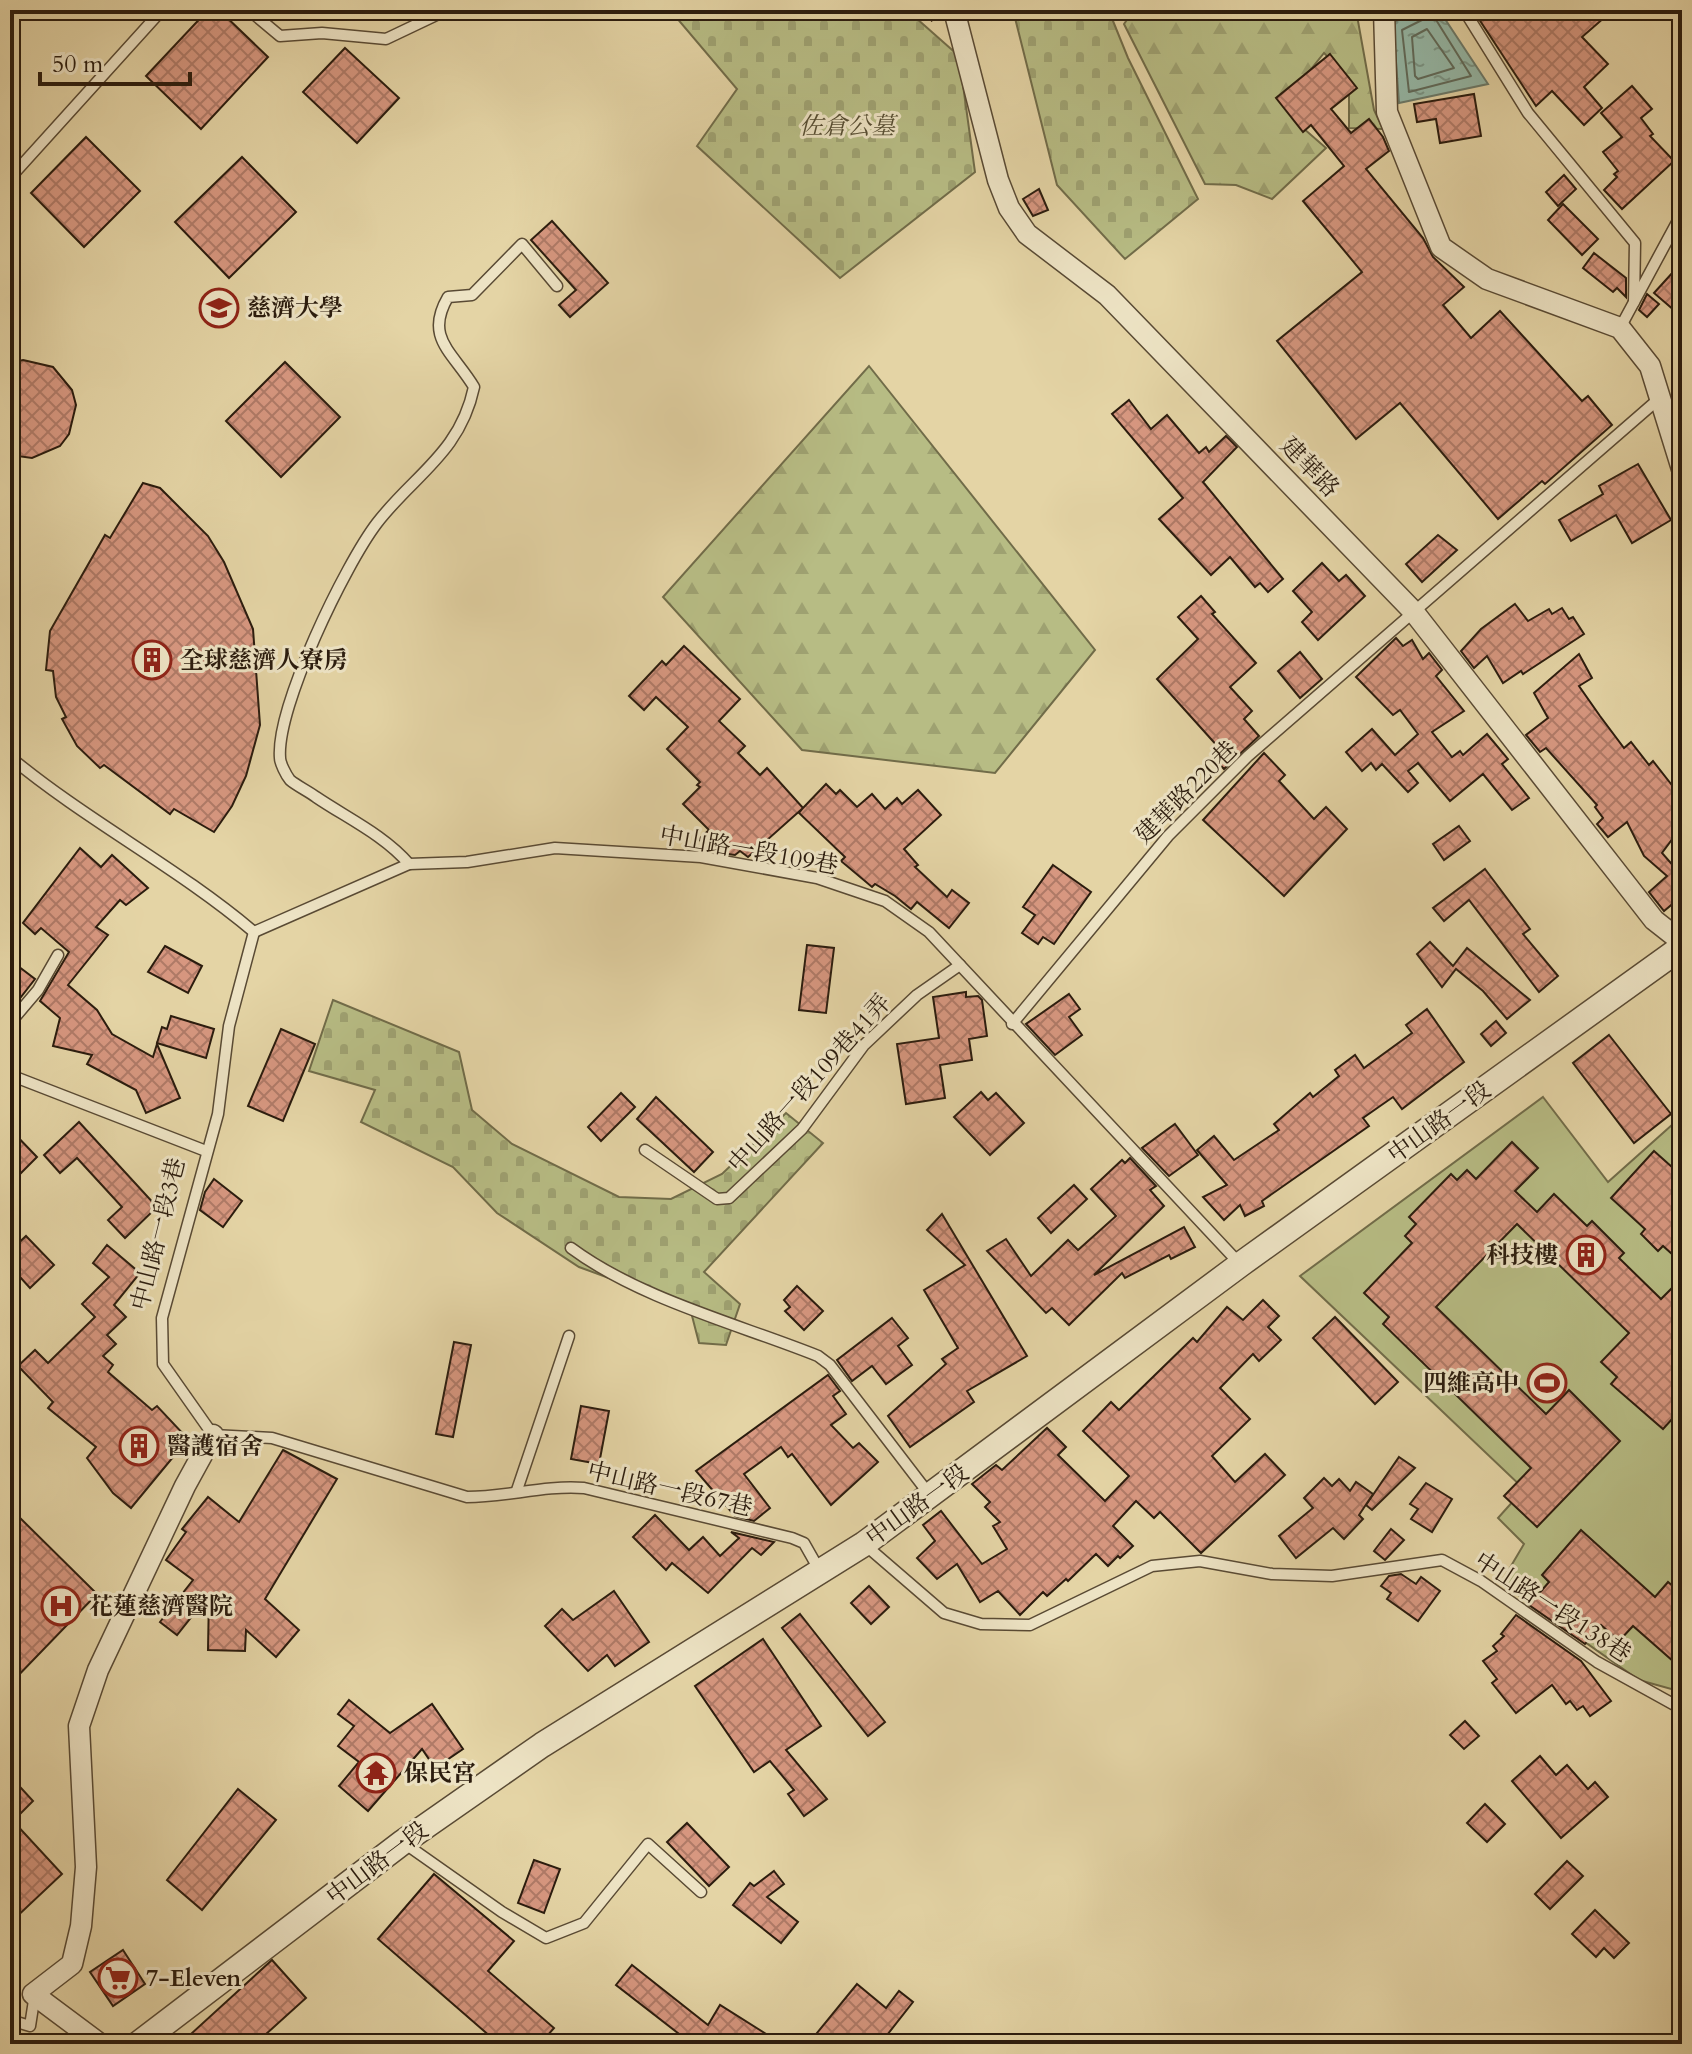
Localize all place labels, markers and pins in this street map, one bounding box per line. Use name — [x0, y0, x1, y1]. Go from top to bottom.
school or university icon: 慈濟大學 — [198, 287, 240, 329]
place label: 慈濟大學 — [247, 292, 343, 325]
building icon: 全球慈濟人寮房 — [131, 639, 173, 681]
place label: 全球慈濟人寮房 — [180, 644, 348, 677]
building icon: 科技樓 — [1565, 1234, 1607, 1276]
place label: 科技樓 — [1486, 1239, 1558, 1272]
sports icon: 四維高中 — [1526, 1362, 1568, 1404]
place label: 四維高中 — [1423, 1367, 1519, 1400]
building icon: 醫護宿舍 — [118, 1425, 160, 1467]
place label: 醫護宿舍 — [167, 1430, 263, 1463]
hospital icon: 花蓮慈濟醫院 — [40, 1585, 82, 1627]
place label: 花蓮慈濟醫院 — [89, 1590, 233, 1623]
temple icon: 保民宮 — [355, 1752, 397, 1794]
place label: 保民宮 — [404, 1757, 476, 1790]
supermarket icon: 7-Eleven — [97, 1957, 139, 1999]
place label: 7-Eleven — [146, 1962, 242, 1995]

